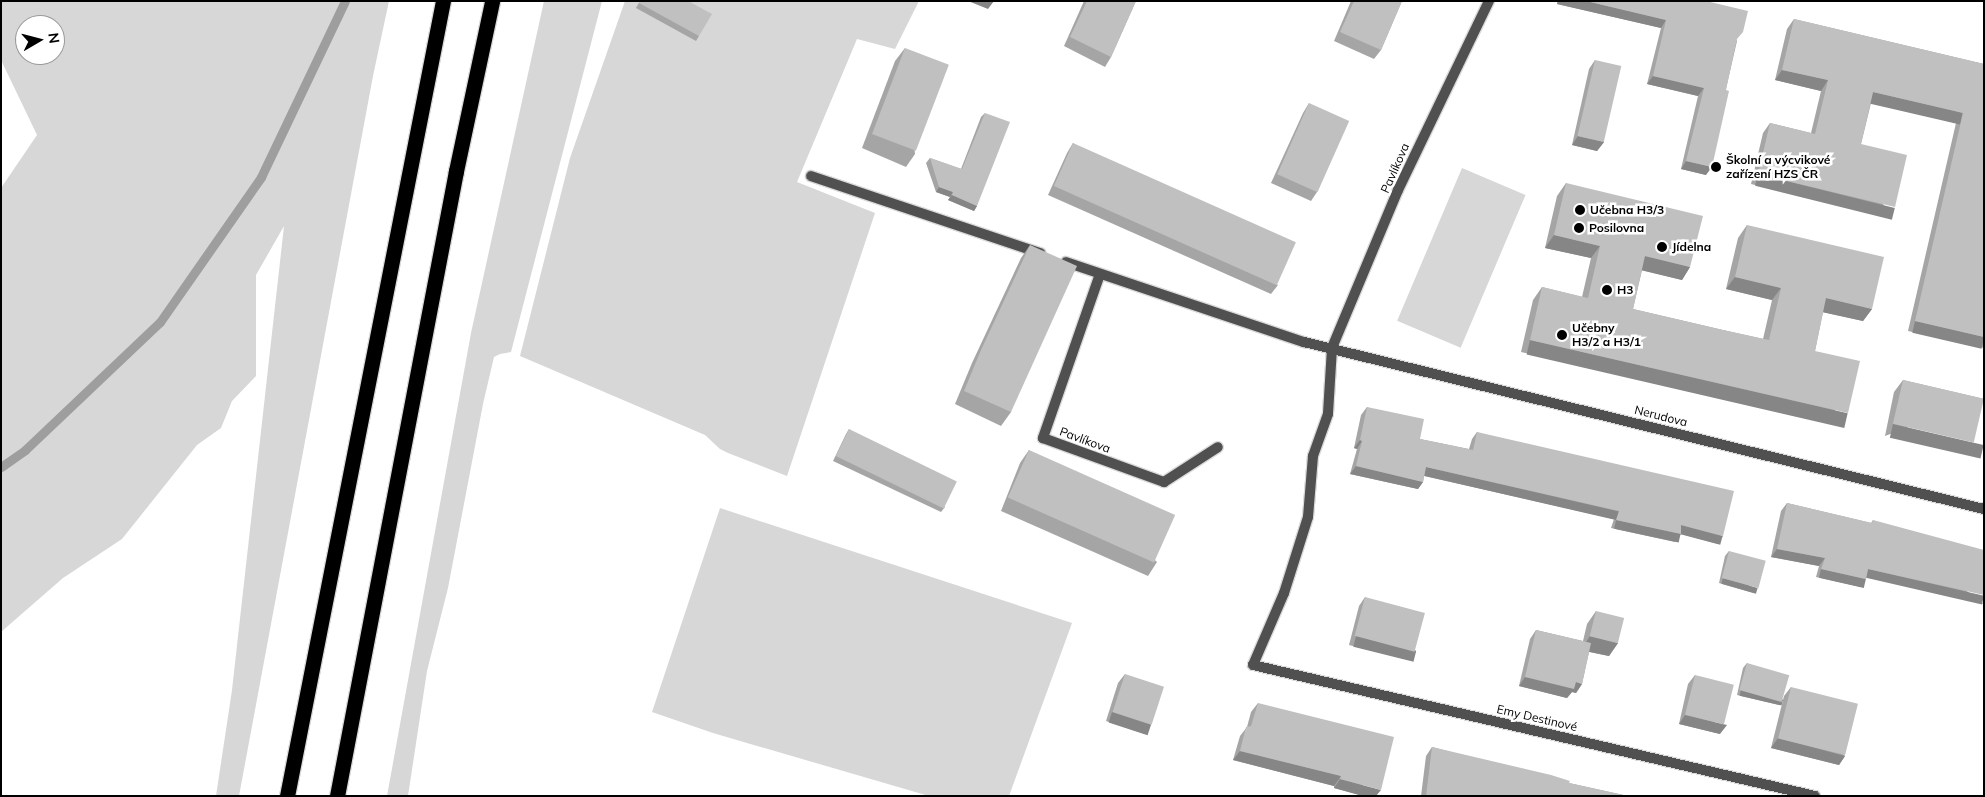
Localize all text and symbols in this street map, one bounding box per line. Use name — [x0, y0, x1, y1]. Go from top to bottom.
north arrow — [15, 15, 65, 65]
text: N — [44, 32, 64, 45]
street label: Pavlíkova — [1378, 141, 1412, 195]
place label: Školní a výcvikové zařízení HZS ČR — [1726, 153, 1830, 181]
marker: Školní a výcvikové zařízení HZS ČR — [1710, 161, 1722, 173]
place label: Učebna H3/3 — [1590, 203, 1664, 217]
marker: Učebna H3/3 — [1574, 204, 1586, 216]
place label: Posilovna — [1589, 221, 1644, 235]
marker: Posilovna — [1573, 222, 1585, 234]
place label: Jídelna — [1672, 240, 1711, 254]
marker: Jídelna — [1656, 241, 1668, 253]
place label: H3 — [1617, 283, 1633, 297]
marker: H3 — [1601, 284, 1613, 296]
place label: Učebny H3/2 a H3/1 — [1572, 321, 1641, 349]
marker: Učebny H3/2 a H3/1 — [1556, 329, 1568, 341]
street label: Nerudova — [1633, 402, 1689, 430]
street label: Pavlíkova — [1058, 424, 1112, 456]
street label: Emy Destinové — [1495, 702, 1579, 734]

